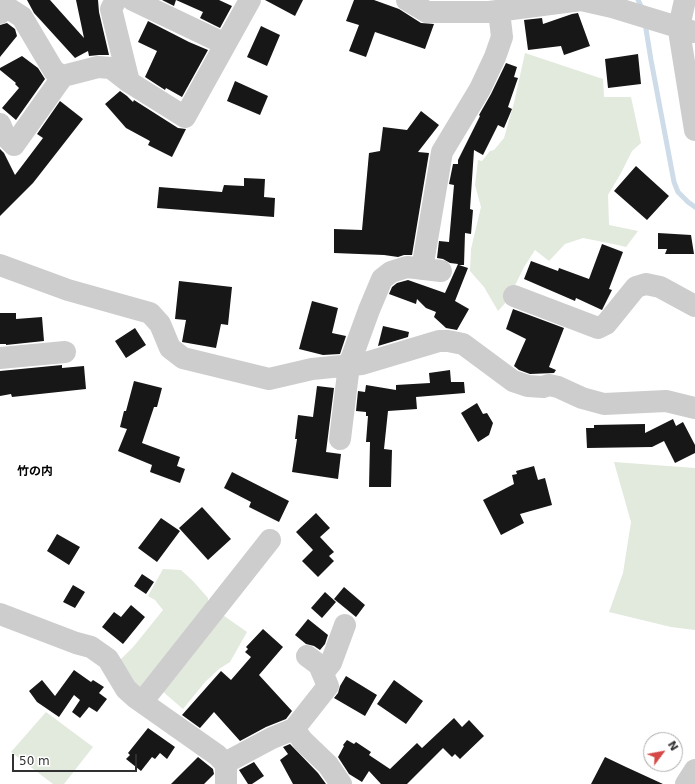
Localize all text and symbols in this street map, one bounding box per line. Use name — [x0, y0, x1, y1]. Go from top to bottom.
district label: 竹の内 — [17, 465, 53, 479]
north arrow — [643, 732, 683, 772]
text: N — [665, 739, 681, 753]
scale bar — [14, 746, 139, 772]
text: 50 m — [19, 754, 50, 768]

